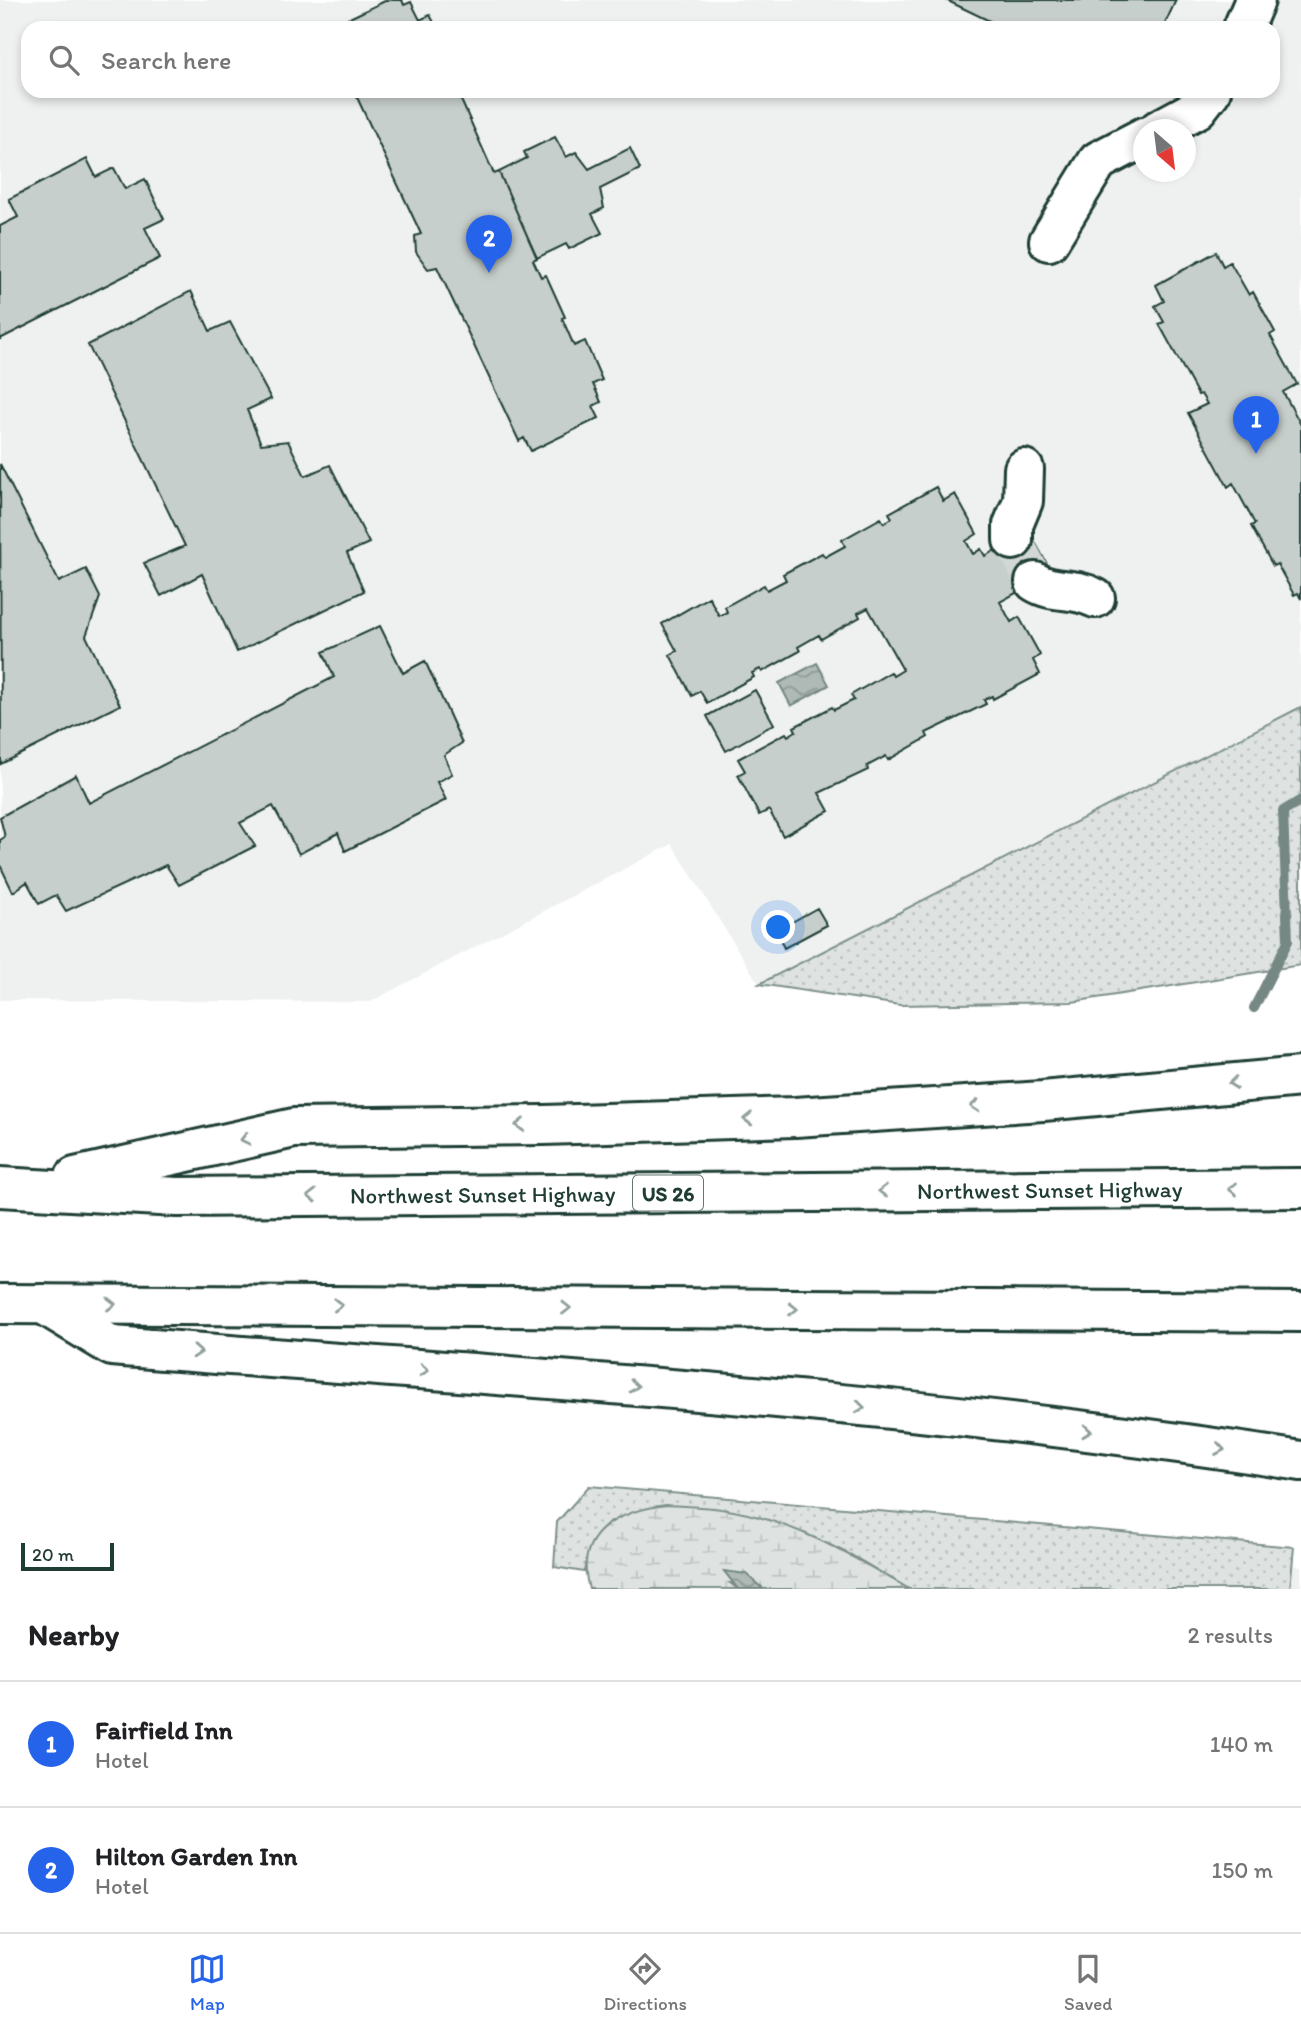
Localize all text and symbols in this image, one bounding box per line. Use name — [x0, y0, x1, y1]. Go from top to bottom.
search box — [21, 21, 1280, 98]
icon: search — [45, 41, 83, 79]
text: Search here — [101, 44, 231, 76]
north arrow — [1133, 119, 1196, 182]
pin: 2 — [466, 215, 512, 273]
pin: 1 — [1233, 396, 1279, 454]
your location — [761, 910, 795, 944]
one-way arrow — [1227, 1076, 1239, 1091]
one-way arrow — [969, 1098, 980, 1113]
one-way arrow — [742, 1111, 753, 1126]
one-way arrow — [515, 1118, 526, 1133]
one-way arrow — [239, 1130, 251, 1145]
street label: Northwest Sunset Highway — [917, 1175, 1183, 1205]
road number: US 26 — [633, 1176, 703, 1210]
street label: Northwest Sunset Highway — [350, 1179, 616, 1210]
one-way arrow — [1227, 1181, 1238, 1197]
one-way arrow — [877, 1183, 888, 1199]
one-way arrow — [307, 1188, 317, 1204]
one-way arrow — [106, 1296, 117, 1312]
one-way arrow — [333, 1298, 344, 1313]
one-way arrow — [561, 1300, 572, 1316]
one-way arrow — [789, 1301, 799, 1317]
one-way arrow — [192, 1344, 203, 1359]
one-way arrow — [419, 1362, 430, 1377]
one-way arrow — [629, 1378, 640, 1393]
one-way arrow — [854, 1400, 866, 1415]
one-way arrow — [1081, 1423, 1092, 1438]
one-way arrow — [1215, 1441, 1226, 1456]
scale bar — [21, 1540, 114, 1572]
text: 20 m — [32, 1543, 74, 1566]
text: Nearby — [28, 1616, 119, 1653]
text: 2 results — [1187, 1621, 1273, 1649]
text: Fairfield Inn — [95, 1714, 233, 1746]
text: 1 — [46, 1730, 56, 1758]
text: 140 m — [1210, 1730, 1273, 1758]
text: Hotel — [95, 1746, 149, 1774]
text: Hilton Garden Inn — [95, 1840, 297, 1872]
text: 2 — [45, 1856, 57, 1884]
text: 150 m — [1212, 1856, 1273, 1884]
text: Hotel — [95, 1872, 149, 1900]
tab: Map — [188, 1950, 226, 2015]
tab: Directions — [603, 1950, 687, 2015]
tab: Saved — [1064, 1950, 1112, 2015]

